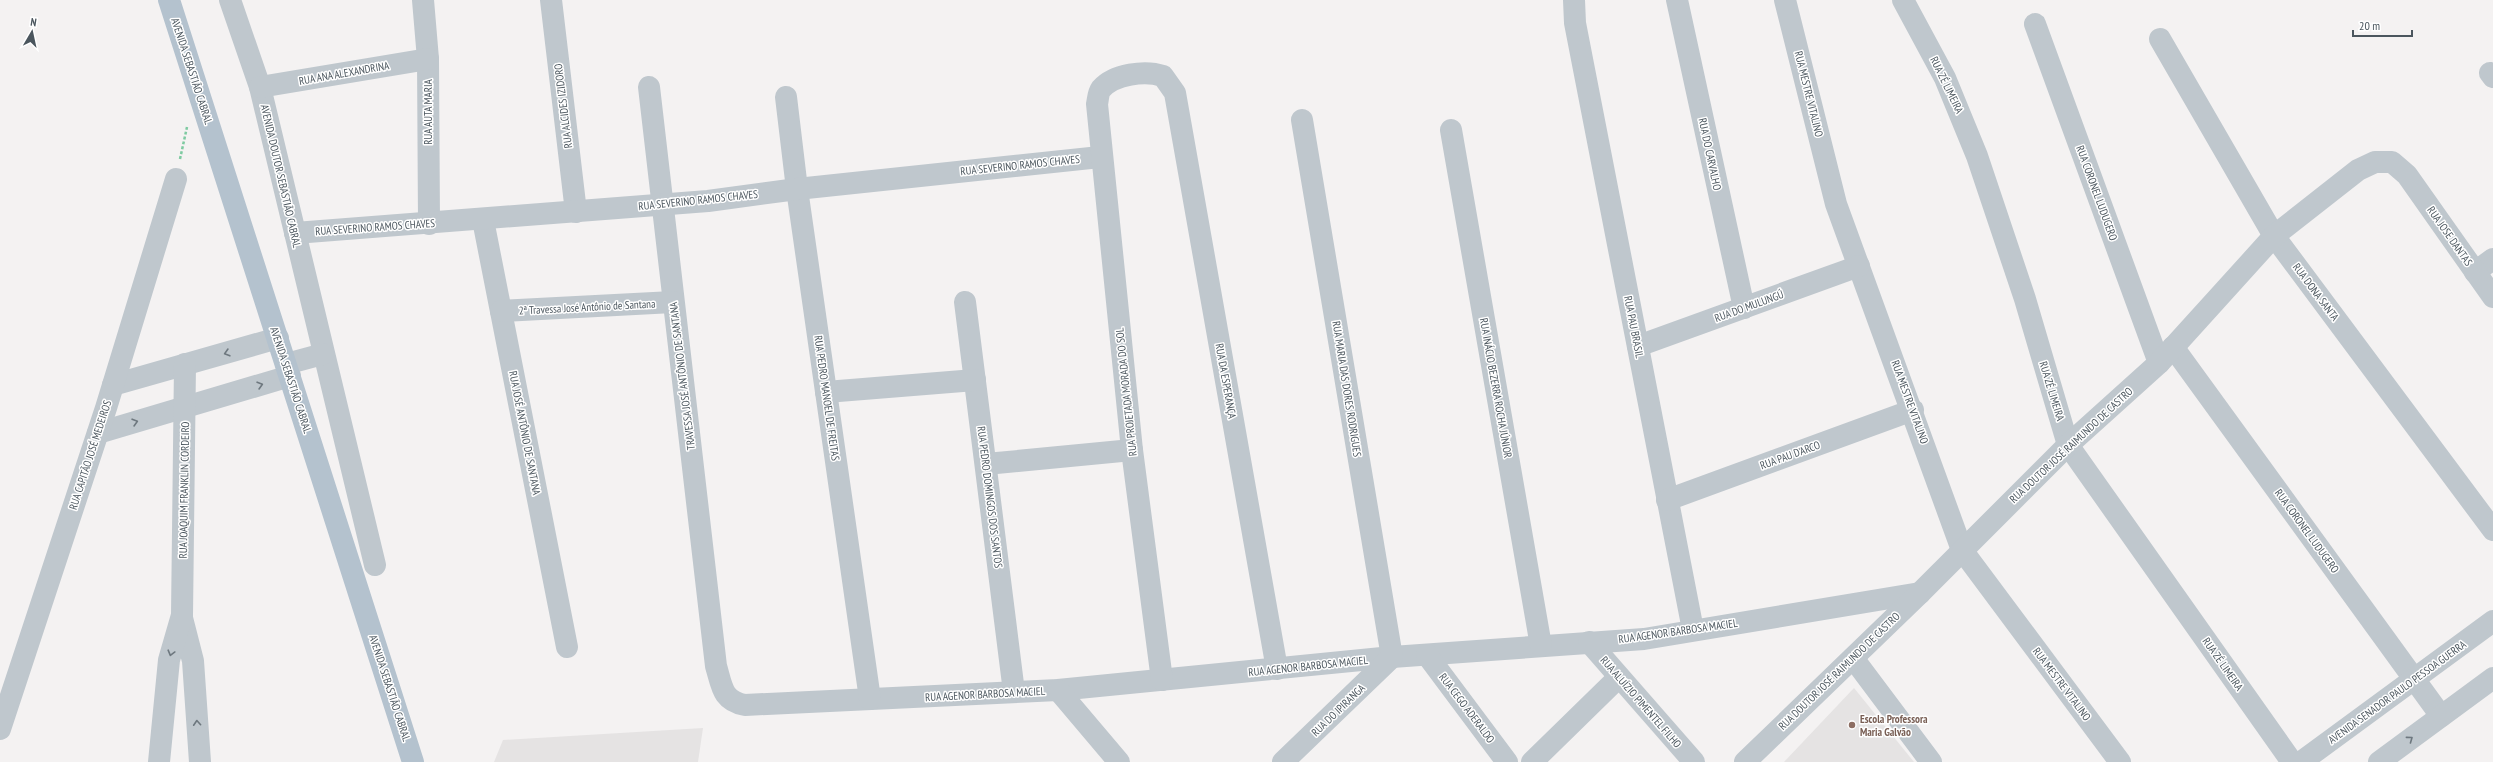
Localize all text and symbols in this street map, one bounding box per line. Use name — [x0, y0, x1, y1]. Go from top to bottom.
north arrow — [12, 12, 52, 52]
scale bar — [2353, 12, 2412, 38]
text: N — [30, 15, 38, 30]
street label: AVENIDA SEBASTIÃO CABRAL — [168, 16, 216, 126]
text: 20 m — [2359, 18, 2380, 33]
street label: RUA MESTRE VITALINO — [1792, 50, 1826, 138]
street label: RUA ZÉ LIMEIRA — [1927, 54, 1967, 116]
street label: RUA ANA ALEXANDRINA — [298, 58, 391, 88]
street label: RUA ALCIDES IZIDORO — [551, 63, 575, 149]
street label: RUA AUTA MARIA — [421, 78, 435, 145]
street label: AVENIDA DOUTOR SEBASTIÃO CABRAL — [258, 103, 304, 249]
street label: RUA DO CARVALHO — [1696, 117, 1724, 191]
street label: RUA CORONEL LUDUGERO — [2073, 144, 2121, 242]
street label: RUA SEVERINO RAMOS CHAVES — [960, 152, 1081, 178]
street label: RUA SEVERINO RAMOS CHAVES — [638, 187, 759, 213]
street label: RUA JOSE DANTAS — [2424, 204, 2476, 269]
street label: RUA SEVERINO RAMOS CHAVES — [315, 216, 436, 238]
street label: RUA DONA SANTA — [2290, 260, 2343, 324]
street label: RUA DO MULUNGÚ — [1713, 287, 1786, 325]
street label: RUA PAU BRASIL — [1621, 295, 1647, 360]
street label: 2ª Travessa José Antônio de Santana — [518, 296, 656, 318]
street label: TRAVESSA JOSÉ ANTÔNIO DE SANTANA — [666, 300, 698, 451]
street label: RUA INÁCIO BEZERRA ROCHA JÚNIOR — [1477, 317, 1515, 459]
street label: RUA MARIA DAS DORES RODRIGUES — [1329, 320, 1365, 458]
street label: AVENIDA SEBASTIÃO CABRAL — [267, 325, 315, 435]
street label: RUA PROJETADA MORADA DO SOL — [1112, 327, 1140, 457]
street label: RUA PEDRO MANOEL DE FREITAS — [811, 334, 843, 462]
street label: RUA DA ESPERANÇA — [1212, 342, 1240, 420]
one-way arrow — [223, 348, 230, 357]
street label: RUA MESTRE VITALINO — [1888, 358, 1932, 446]
street label: RUA ZÉ LIMEIRA — [2036, 360, 2068, 423]
street label: RUA JOSÉ ANTÔNIO DE SANTANA — [506, 370, 544, 497]
one-way arrow — [256, 381, 263, 390]
street label: RUA DOUTOR JOSÉ RAIMUNDO DE CASTRO — [2006, 384, 2136, 506]
street label: RUA CAPITÃO JOSÉ MEDEIROS — [66, 398, 114, 512]
one-way arrow — [131, 418, 138, 427]
street label: RUA JOAQUIM FRANKLIN CORDEIRO — [176, 421, 192, 559]
street label: RUA PEDRO DOMINGOS DOS SANTOS — [974, 425, 1006, 569]
street label: RUA PAU D'ARCO — [1758, 438, 1822, 472]
street label: RUA CORONEL LUDUGERO — [2272, 486, 2342, 576]
street label: RUA DOUTOR JOSÉ RAIMUNDO DE CASTRO — [1775, 609, 1903, 733]
street label: RUA AGENOR BARBOSA MACIEL — [1618, 616, 1739, 646]
street label: AVENIDA SEBASTIÃO CABRAL — [366, 633, 414, 743]
street label: RUA ZÉ LIMEIRA — [2200, 635, 2247, 694]
street label: AVENIDA SENADOR PAULO PESSOA GUERRA — [2325, 637, 2469, 747]
street label: RUA MESTRE VITALINO — [2030, 645, 2094, 723]
one-way arrow — [168, 649, 176, 656]
street label: RUA AGENOR BARBOSA MACIEL — [1248, 653, 1369, 679]
street label: RUA ALUÍZIO PIMENTEL FILHO — [1597, 653, 1685, 751]
street label: RUA CEGO ADERALDO — [1436, 670, 1498, 746]
street label: RUA DO IPIRANGA — [1308, 680, 1368, 739]
street label: RUA AGENOR BARBOSA MACIEL — [925, 684, 1046, 704]
place label: Escola Professora Maria Galvão — [1860, 712, 1928, 739]
one-way arrow — [193, 720, 202, 726]
marker: Escola Professora Maria Galvão — [1847, 720, 1857, 730]
one-way arrow — [2406, 737, 2413, 744]

